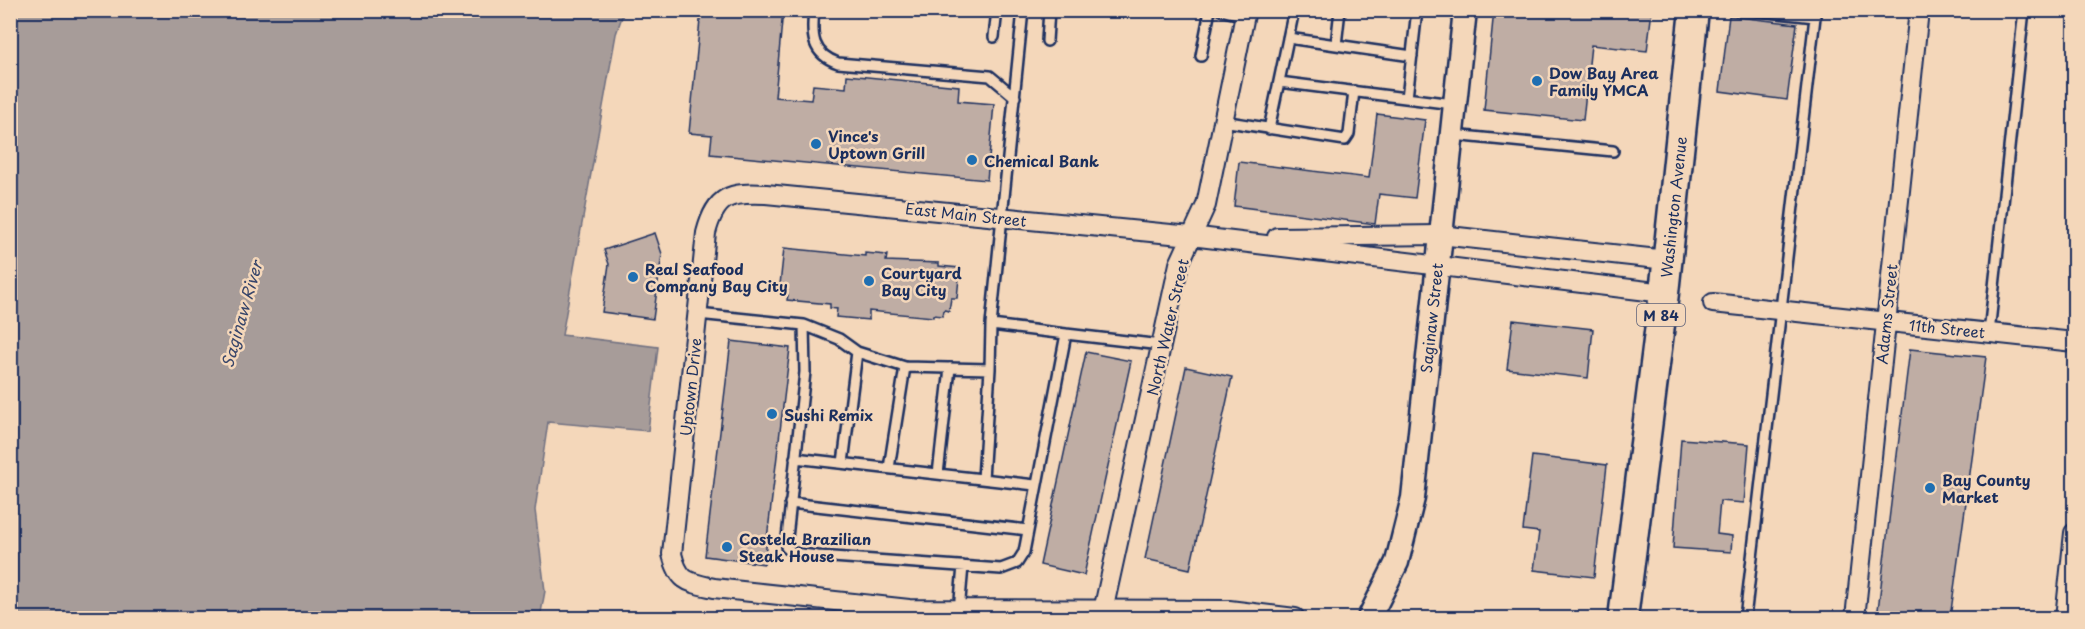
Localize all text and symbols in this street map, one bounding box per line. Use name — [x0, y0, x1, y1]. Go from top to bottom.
place label: Dow Bay Area Family YMCA — [1549, 61, 1659, 101]
marker: Dow Bay Area Family YMCA — [1530, 74, 1544, 88]
place label: Vince's Uptown Grill — [828, 124, 925, 164]
street label: Washington Avenue — [1654, 135, 1692, 279]
marker: Vince's Uptown Grill — [809, 137, 823, 151]
place label: Chemical Bank — [984, 149, 1099, 172]
marker: Chemical Bank — [965, 153, 979, 167]
street label: East Main Street — [904, 196, 1028, 232]
water label: Saginaw River — [214, 255, 268, 370]
street label: North Water Street — [1140, 256, 1194, 398]
place label: Real Seafood Company Bay City — [645, 257, 788, 297]
place label: Courtyard Bay City — [881, 261, 962, 301]
street label: Saginaw Street — [1414, 262, 1448, 374]
street label: Adams Street — [1869, 263, 1903, 365]
marker: Real Seafood Company Bay City — [626, 270, 640, 284]
marker: Courtyard Bay City — [862, 274, 876, 288]
road number: M 84 — [1637, 304, 1685, 326]
street label: 11th Street — [1908, 313, 1986, 343]
street label: Uptown Drive — [673, 337, 707, 437]
place label: Sushi Remix — [784, 403, 873, 426]
marker: Sushi Remix — [765, 407, 779, 421]
place label: Bay County Market — [1942, 468, 2031, 508]
marker: Bay County Market — [1923, 481, 1937, 495]
place label: Costela Brazilian Steak House — [739, 527, 871, 567]
marker: Costela Brazilian Steak House — [720, 540, 734, 554]

